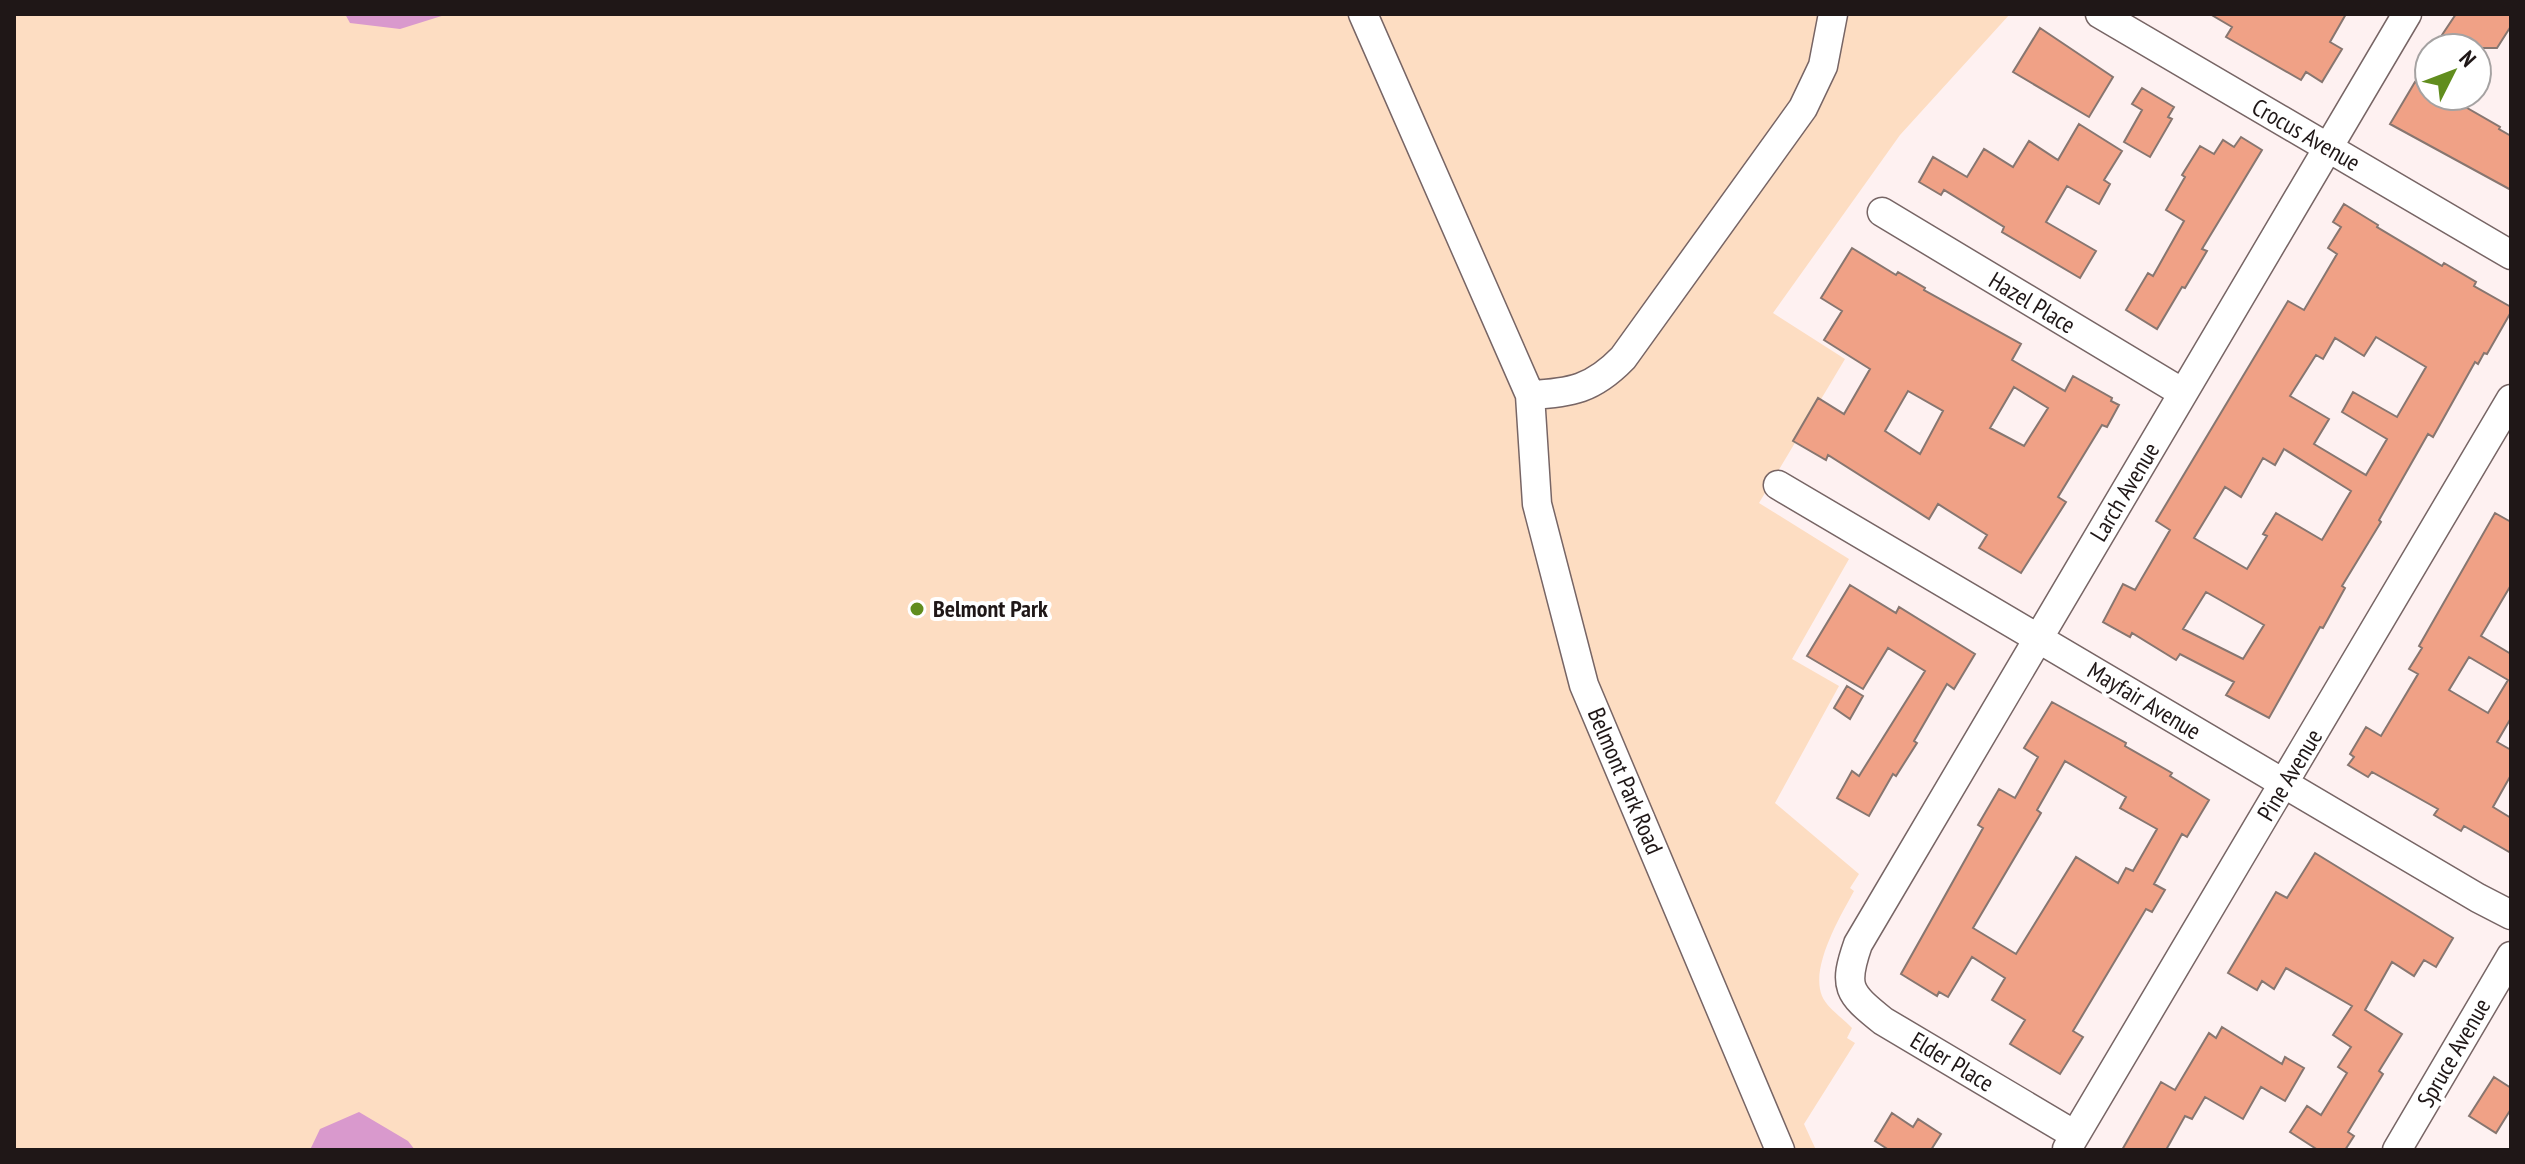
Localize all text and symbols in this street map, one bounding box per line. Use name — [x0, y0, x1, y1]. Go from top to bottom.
north arrow — [2413, 32, 2493, 112]
text: N — [2453, 45, 2482, 72]
street label: Crocus Avenue — [2247, 91, 2366, 178]
street label: Hazel Place — [1983, 265, 2081, 340]
street label: Larch Avenue — [2083, 437, 2166, 547]
place label: Belmont Park — [933, 593, 1048, 624]
marker: Belmont Park — [908, 600, 926, 618]
street label: Mayfair Avenue — [2082, 655, 2207, 746]
street label: Belmont Park Road — [1581, 703, 1670, 859]
street label: Pine Avenue — [2250, 723, 2329, 826]
street label: Spruce Avenue — [2410, 993, 2497, 1113]
street label: Elder Place — [1905, 1025, 2000, 1099]

